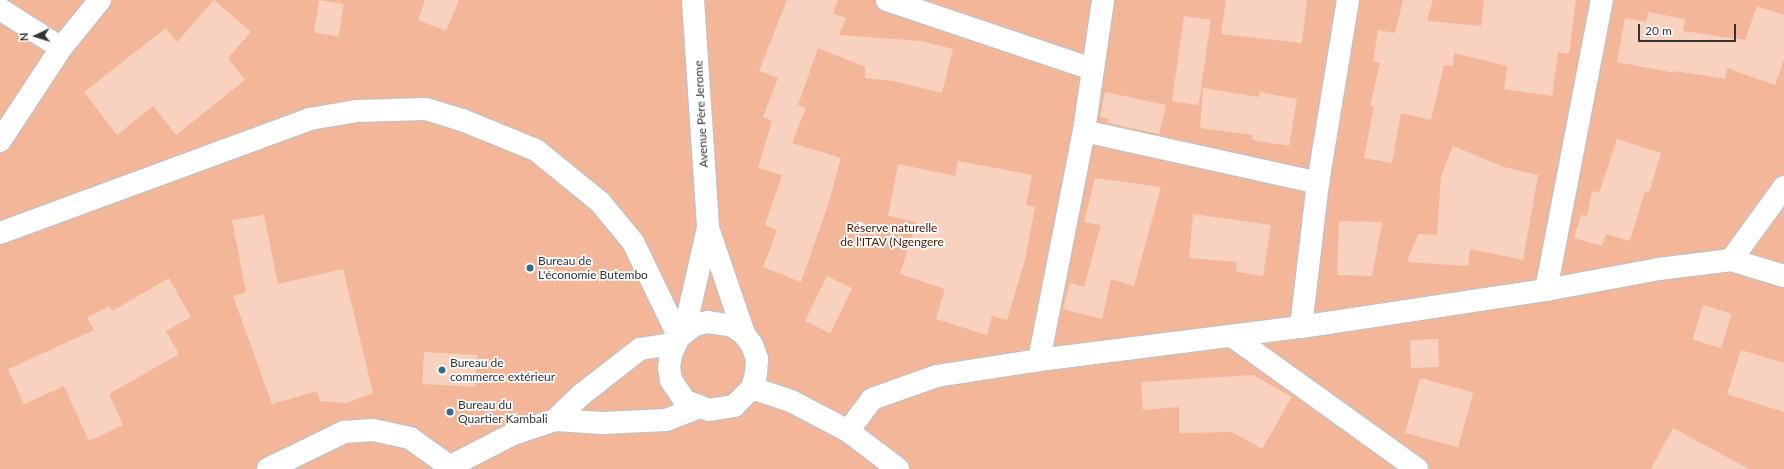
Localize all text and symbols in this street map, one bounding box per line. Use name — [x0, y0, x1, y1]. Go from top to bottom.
north arrow — [16, 16, 56, 56]
scale bar — [1640, 16, 1738, 42]
text: 20 m — [1645, 23, 1672, 38]
text: N — [17, 32, 30, 42]
street label: Avenue Père Jerome — [691, 60, 711, 168]
park label: Réserve naturelle de l'ITAV (Ngengere — [840, 221, 944, 249]
place label: Bureau de L'économie Butembo — [538, 254, 648, 282]
marker: Bureau de L'économie Butembo — [525, 263, 535, 273]
place label: Bureau de commerce extérieur — [450, 356, 555, 384]
marker: Bureau de commerce extérieur — [437, 365, 447, 375]
place label: Bureau du Quartier Kambali — [458, 398, 548, 426]
marker: Bureau du Quartier Kambali — [445, 407, 455, 417]

